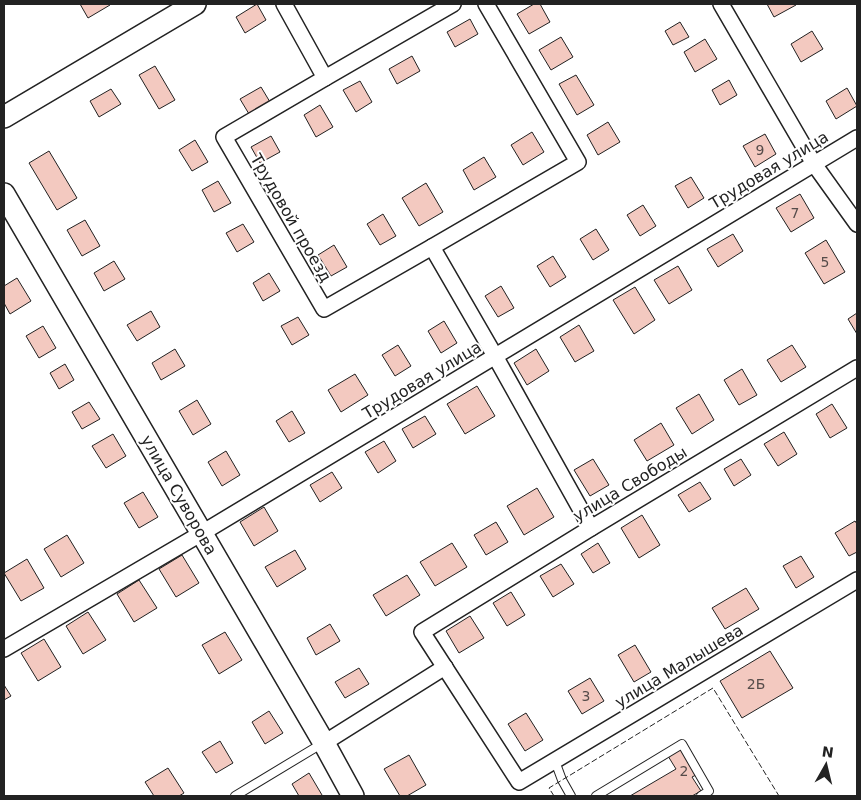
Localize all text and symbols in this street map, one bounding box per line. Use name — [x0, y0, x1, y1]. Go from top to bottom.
street label: Трудовая улица — [705, 127, 832, 213]
house number: 9 — [756, 142, 764, 158]
street label: Трудовой проезд — [246, 150, 335, 285]
house number: 7 — [791, 205, 799, 221]
house number: 5 — [821, 254, 829, 270]
street label: Трудовая улица — [358, 337, 485, 423]
street label: улица Суворова — [137, 432, 221, 558]
street label: улица Свободы — [570, 442, 690, 526]
street label: улица Малышева — [612, 620, 746, 712]
house number: 2Б — [747, 676, 765, 692]
house number: 3 — [582, 688, 590, 704]
north arrow — [801, 740, 851, 790]
text: N — [821, 743, 835, 761]
house number: 2 — [680, 763, 688, 779]

